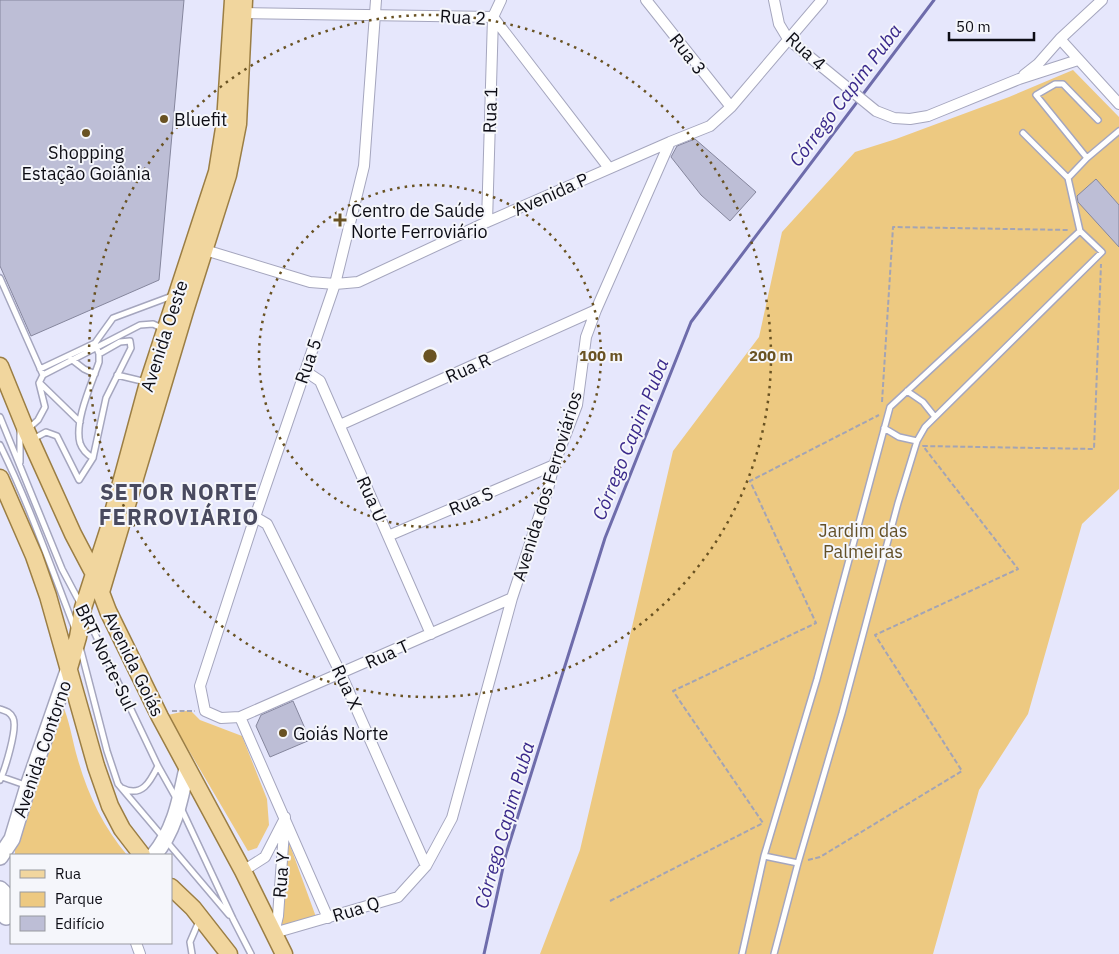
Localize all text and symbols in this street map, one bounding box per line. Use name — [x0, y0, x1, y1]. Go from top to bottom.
street label: Rua 2 — [439, 4, 487, 30]
scale bar — [949, 10, 1034, 42]
text: 50 m — [956, 17, 991, 36]
water label: Córrego Capim Puba — [784, 19, 906, 171]
street label: Rua 4 — [781, 27, 831, 75]
street label: Rua 3 — [665, 29, 711, 79]
street label: Rua 1 — [478, 86, 502, 134]
place label: Bluefit — [174, 108, 227, 131]
marker: Bluefit — [158, 113, 170, 125]
marker: Shopping Estação Goiânia — [80, 127, 92, 139]
place label: Shopping Estação Goiânia — [21, 141, 151, 185]
street label: Avenida P — [510, 167, 592, 221]
place label: Centro de Saúde Norte Ferroviário — [351, 199, 488, 243]
marker: Centro de Saúde Norte Ferroviário — [333, 213, 347, 227]
street label: Avenida Oeste — [135, 277, 193, 395]
street label: Rua 5 — [290, 335, 326, 387]
text: 100 m — [579, 346, 623, 365]
text: 200 m — [749, 346, 793, 365]
centre of rings — [421, 347, 439, 365]
street label: Rua R — [442, 348, 494, 388]
water label: Córrego Capim Puba — [587, 355, 673, 523]
street label: Avenida dos Ferroviários — [507, 388, 587, 584]
street label: Rua U — [352, 472, 392, 526]
district label: SETOR NORTE FERROVIÁRIO — [99, 477, 259, 531]
street label: Rua S — [445, 481, 497, 521]
park label: Jardim das Palmeiras — [818, 519, 908, 563]
street label: BRT Norte-Sul — [70, 600, 142, 714]
street label: Avenida Goiás — [99, 608, 169, 720]
street label: Rua T — [361, 634, 413, 674]
street label: Rua X — [327, 661, 367, 713]
street label: Avenida Contorno — [8, 677, 76, 821]
place label: Goiás Norte — [293, 722, 388, 745]
marker: Goiás Norte — [277, 727, 289, 739]
water label: Córrego Capim Puba — [469, 739, 539, 911]
street label: Rua Y — [268, 851, 295, 899]
legend — [10, 854, 172, 944]
text: Rua — [55, 864, 81, 883]
text: Parque — [55, 889, 103, 908]
street label: Rua Q — [330, 891, 382, 927]
text: Edifício — [55, 914, 104, 933]

